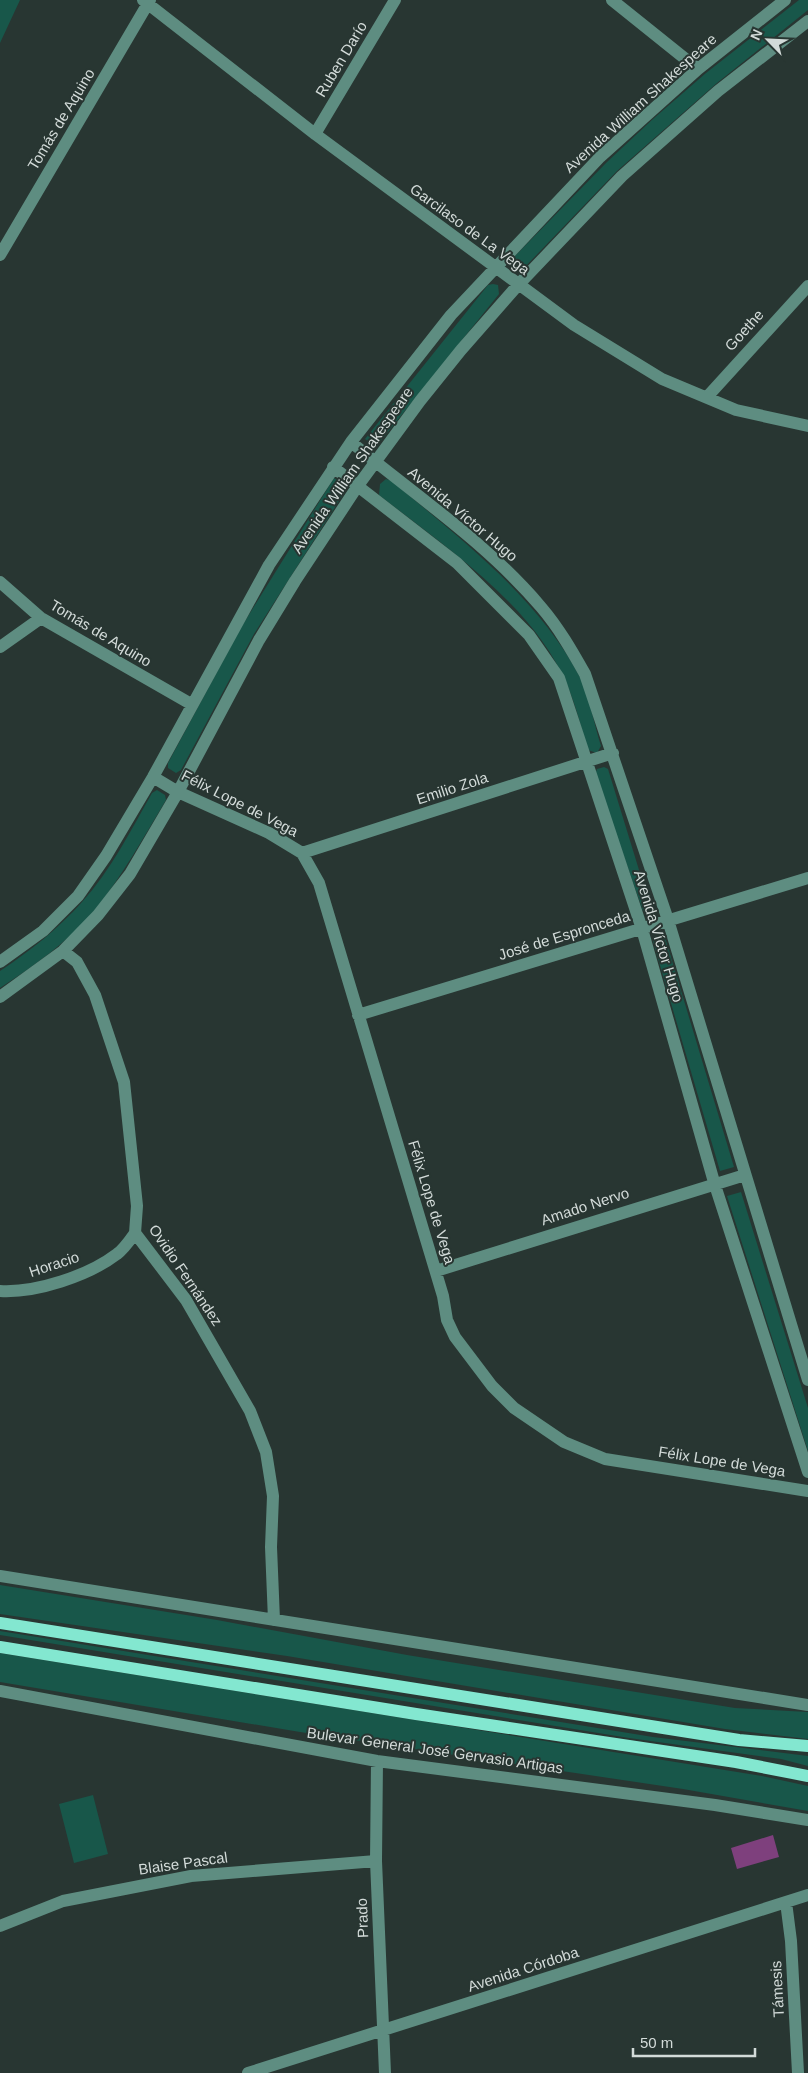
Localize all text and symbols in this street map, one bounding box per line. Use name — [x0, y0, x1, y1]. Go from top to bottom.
north arrow — [743, 15, 793, 65]
street label: Ruben Darío — [312, 18, 370, 100]
text: N — [747, 27, 765, 43]
street label: Avenida William Shakespeare — [560, 30, 720, 176]
street label: Tomás de Aquino — [24, 65, 98, 173]
street label: Garcilaso de La Vega — [407, 180, 534, 278]
street label: Goethe — [721, 306, 767, 354]
street label: Avenida William Shakespeare — [288, 384, 416, 556]
street label: Avenida Víctor Hugo — [405, 463, 521, 565]
street label: Tomás de Aquino — [47, 596, 155, 670]
street label: Félix Lope de Vega — [179, 766, 302, 840]
street label: Emilio Zola — [414, 768, 491, 808]
street label: Avenida Víctor Hugo — [631, 868, 687, 1004]
street label: José de Espronceda — [496, 907, 633, 963]
street label: Félix Lope de Vega — [405, 1138, 459, 1267]
street label: Amado Nervo — [539, 1184, 631, 1228]
street label: Ovidio Fernández — [146, 1221, 226, 1329]
street label: Horacio — [27, 1248, 81, 1280]
street label: Félix Lope de Vega — [657, 1443, 787, 1480]
street label: Bulevar General José Gervasio Artigas — [306, 1724, 564, 1776]
street label: Blaise Pascal — [137, 1848, 229, 1878]
street label: Prado — [353, 1898, 371, 1938]
street label: Avenida Córdoba — [465, 1943, 581, 1995]
street label: Támesis — [767, 1960, 787, 2018]
scale bar — [633, 2026, 756, 2058]
text: 50 m — [640, 2034, 673, 2051]

